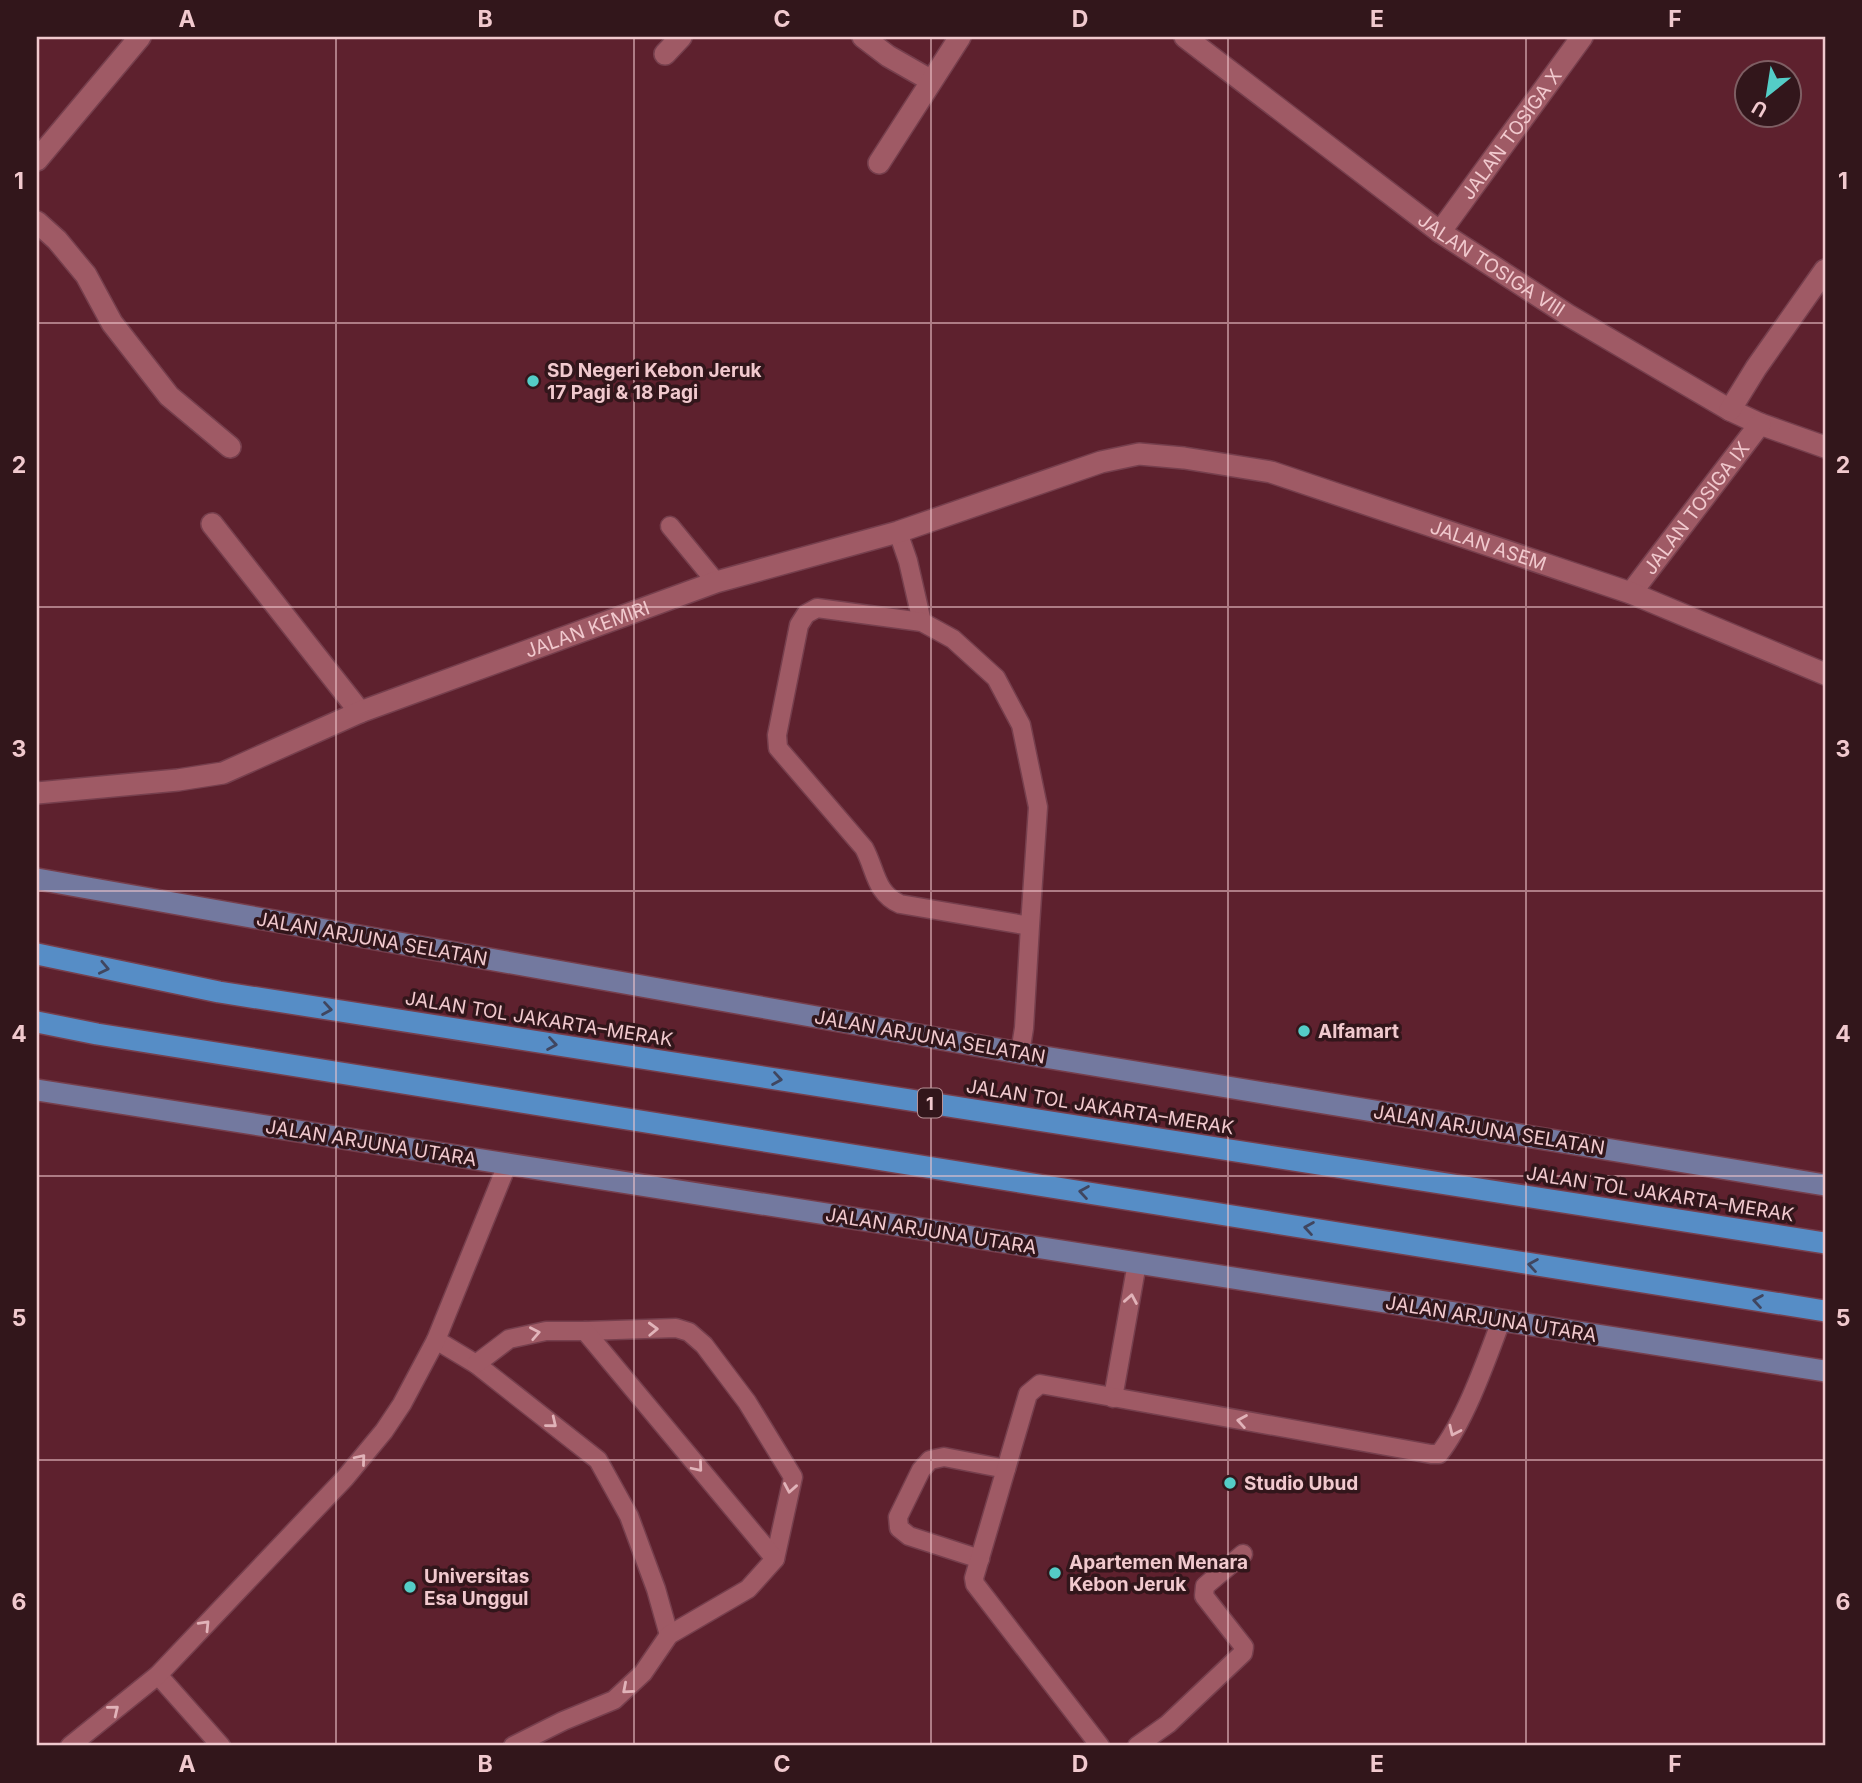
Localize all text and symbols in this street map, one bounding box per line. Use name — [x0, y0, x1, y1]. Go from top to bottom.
text: A — [178, 5, 196, 33]
text: B — [477, 5, 493, 33]
text: C — [773, 5, 791, 33]
text: D — [1072, 5, 1088, 33]
text: E — [1370, 5, 1384, 33]
text: F — [1668, 5, 1682, 33]
north arrow — [1732, 60, 1802, 130]
street label: JALAN TOSIGA X — [1456, 64, 1566, 204]
text: U — [1748, 95, 1772, 122]
text: 1 — [14, 167, 24, 195]
text: 1 — [1838, 167, 1848, 195]
street label: JALAN TOSIGA VIII — [1413, 208, 1569, 321]
place label: SD Negeri Kebon Jeruk 17 Pagi & 18 Pagi — [547, 359, 762, 404]
marker: SD Negeri Kebon Jeruk 17 Pagi & 18 Pagi — [525, 373, 541, 389]
street label: JALAN TOSIGA IX — [1638, 437, 1754, 579]
text: 2 — [12, 451, 26, 479]
text: 2 — [1836, 451, 1850, 479]
street label: JALAN ASEM — [1427, 515, 1549, 575]
street label: JALAN KEMIRI — [522, 596, 653, 662]
text: 3 — [12, 735, 26, 763]
text: 3 — [1836, 735, 1850, 763]
street label: JALAN ARJUNA SELATAN — [255, 907, 489, 971]
one-way arrow — [98, 960, 110, 975]
street label: JALAN TOL JAKARTA–MERAK — [403, 986, 675, 1052]
one-way arrow — [321, 1001, 333, 1016]
street label: JALAN ARJUNA SELATAN — [813, 1005, 1047, 1069]
text: 4 — [11, 1020, 27, 1048]
place label: Alfamart — [1318, 1020, 1399, 1043]
text: 4 — [1835, 1020, 1851, 1048]
marker: Alfamart — [1296, 1023, 1312, 1039]
one-way arrow — [546, 1036, 558, 1051]
one-way arrow — [771, 1071, 783, 1086]
street label: JALAN TOL JAKARTA–MERAK — [964, 1074, 1236, 1140]
road number: 1 — [918, 1088, 942, 1118]
street label: JALAN ARJUNA SELATAN — [1372, 1100, 1606, 1160]
street label: JALAN ARJUNA UTARA — [264, 1115, 478, 1171]
street label: JALAN TOL JAKARTA–MERAK — [1524, 1161, 1796, 1227]
one-way arrow — [1078, 1185, 1090, 1200]
street label: JALAN ARJUNA UTARA — [824, 1203, 1038, 1259]
one-way arrow — [1303, 1221, 1315, 1236]
one-way arrow — [1527, 1257, 1539, 1272]
street label: JALAN ARJUNA UTARA — [1384, 1291, 1598, 1347]
one-way arrow — [1123, 1293, 1138, 1305]
one-way arrow — [1752, 1294, 1764, 1309]
text: 5 — [12, 1304, 26, 1332]
text: 5 — [1836, 1304, 1850, 1332]
one-way arrow — [648, 1321, 659, 1336]
one-way arrow — [529, 1327, 541, 1342]
one-way arrow — [544, 1414, 556, 1427]
one-way arrow — [1236, 1414, 1248, 1429]
one-way arrow — [1448, 1424, 1462, 1436]
one-way arrow — [352, 1454, 365, 1467]
one-way arrow — [690, 1459, 703, 1471]
place label: Studio Ubud — [1244, 1472, 1358, 1495]
marker: Studio Ubud — [1222, 1475, 1238, 1491]
one-way arrow — [783, 1483, 798, 1494]
place label: Apartemen Menara Kebon Jeruk — [1069, 1551, 1248, 1596]
place label: Universitas Esa Unggul — [424, 1565, 530, 1610]
marker: Apartemen Menara Kebon Jeruk — [1047, 1565, 1063, 1581]
marker: Universitas Esa Unggul — [402, 1579, 418, 1595]
text: 6 — [12, 1588, 26, 1616]
text: 6 — [1836, 1588, 1850, 1616]
one-way arrow — [197, 1620, 210, 1633]
one-way arrow — [622, 1681, 635, 1693]
one-way arrow — [107, 1706, 119, 1719]
text: A — [178, 1750, 196, 1778]
text: B — [477, 1750, 493, 1778]
text: C — [773, 1750, 791, 1778]
text: D — [1072, 1750, 1088, 1778]
text: E — [1370, 1750, 1384, 1778]
text: F — [1668, 1750, 1682, 1778]

